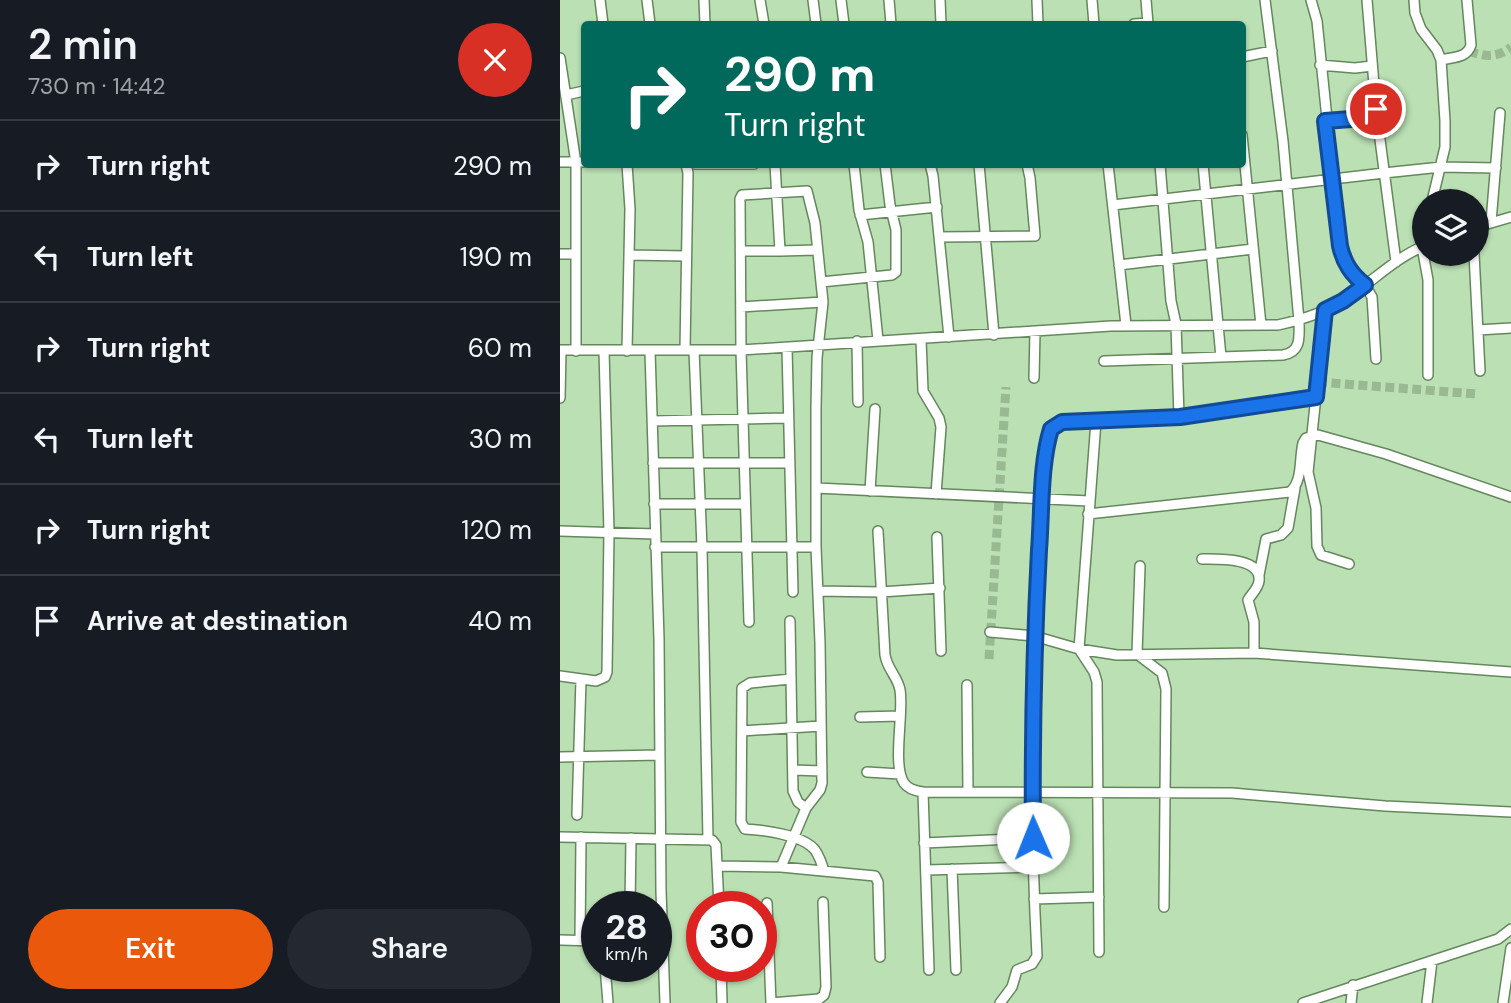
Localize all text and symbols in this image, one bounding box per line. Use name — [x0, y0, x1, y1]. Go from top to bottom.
text: 2 min — [28, 17, 138, 72]
button: close — [458, 23, 532, 97]
text: 290 m — [724, 42, 875, 106]
icon: right — [609, 49, 700, 140]
text: 730 m · 14:42 — [28, 71, 165, 101]
pin — [1346, 79, 1406, 139]
icon: arrive — [1357, 90, 1395, 128]
text: Turn right — [724, 104, 866, 146]
icon: right — [28, 147, 66, 185]
text: Turn right — [87, 149, 211, 183]
text: 290 m — [453, 149, 532, 183]
map controls — [1412, 189, 1489, 266]
button: layers — [1412, 189, 1489, 266]
icon: left — [28, 238, 66, 276]
text: Turn left — [87, 240, 194, 274]
text: 190 m — [460, 240, 532, 274]
icon: right — [28, 329, 66, 367]
text: Turn right — [87, 331, 211, 365]
text: 60 m — [468, 331, 532, 365]
icon: left — [28, 420, 66, 458]
text: Turn left — [87, 422, 194, 456]
text: 30 m — [469, 422, 532, 456]
icon: right — [28, 511, 66, 549]
text: Turn right — [87, 513, 211, 547]
text: 120 m — [461, 513, 532, 547]
icon: arrive — [28, 602, 66, 640]
text: Arrive at destination — [87, 604, 348, 638]
text: 40 m — [468, 604, 532, 638]
position arrow — [996, 801, 1070, 875]
speed limit sign: 30 — [686, 891, 777, 982]
text: 28 — [605, 904, 648, 950]
button: Exit — [28, 909, 273, 989]
button: Share — [287, 909, 532, 989]
text: km/h — [605, 942, 648, 966]

